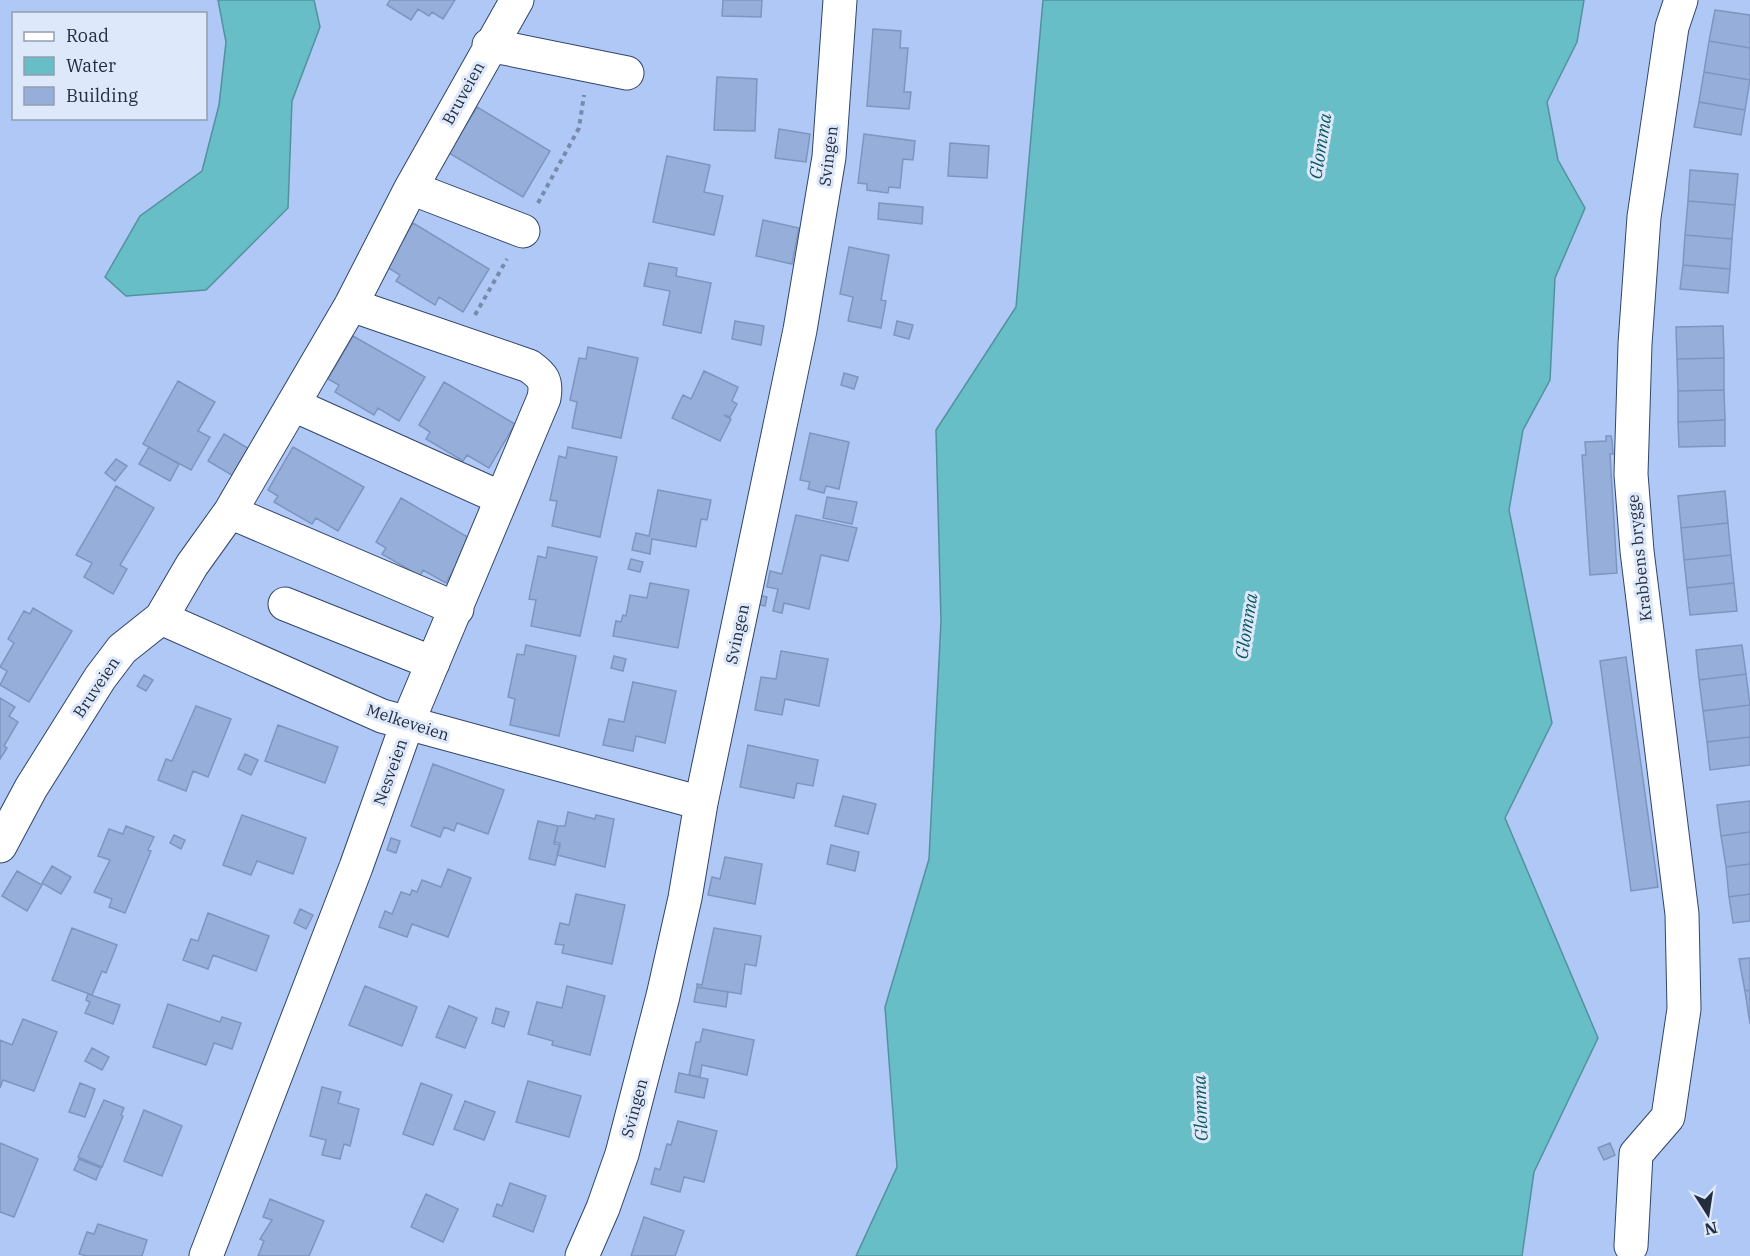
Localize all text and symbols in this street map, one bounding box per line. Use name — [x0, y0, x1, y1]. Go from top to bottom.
legend — [12, 12, 207, 120]
text: Road — [66, 24, 109, 47]
text: Water — [66, 54, 116, 77]
street label: Bruveien — [438, 58, 488, 128]
text: Building — [66, 84, 138, 107]
water label: Glomma — [1303, 111, 1337, 181]
street label: Svingen — [814, 125, 842, 187]
street label: Krabbens brygge — [1622, 493, 1656, 623]
water label: Glomma — [1229, 591, 1263, 661]
street label: Svingen — [721, 602, 753, 666]
street label: Bruveien — [68, 653, 124, 721]
street label: Melkeveien — [364, 699, 452, 745]
street label: Nesveien — [369, 736, 411, 808]
water label: Glomma — [1187, 1074, 1213, 1142]
street label: Svingen — [616, 1076, 652, 1140]
north arrow — [1678, 1184, 1738, 1244]
text: N — [1703, 1218, 1719, 1240]

